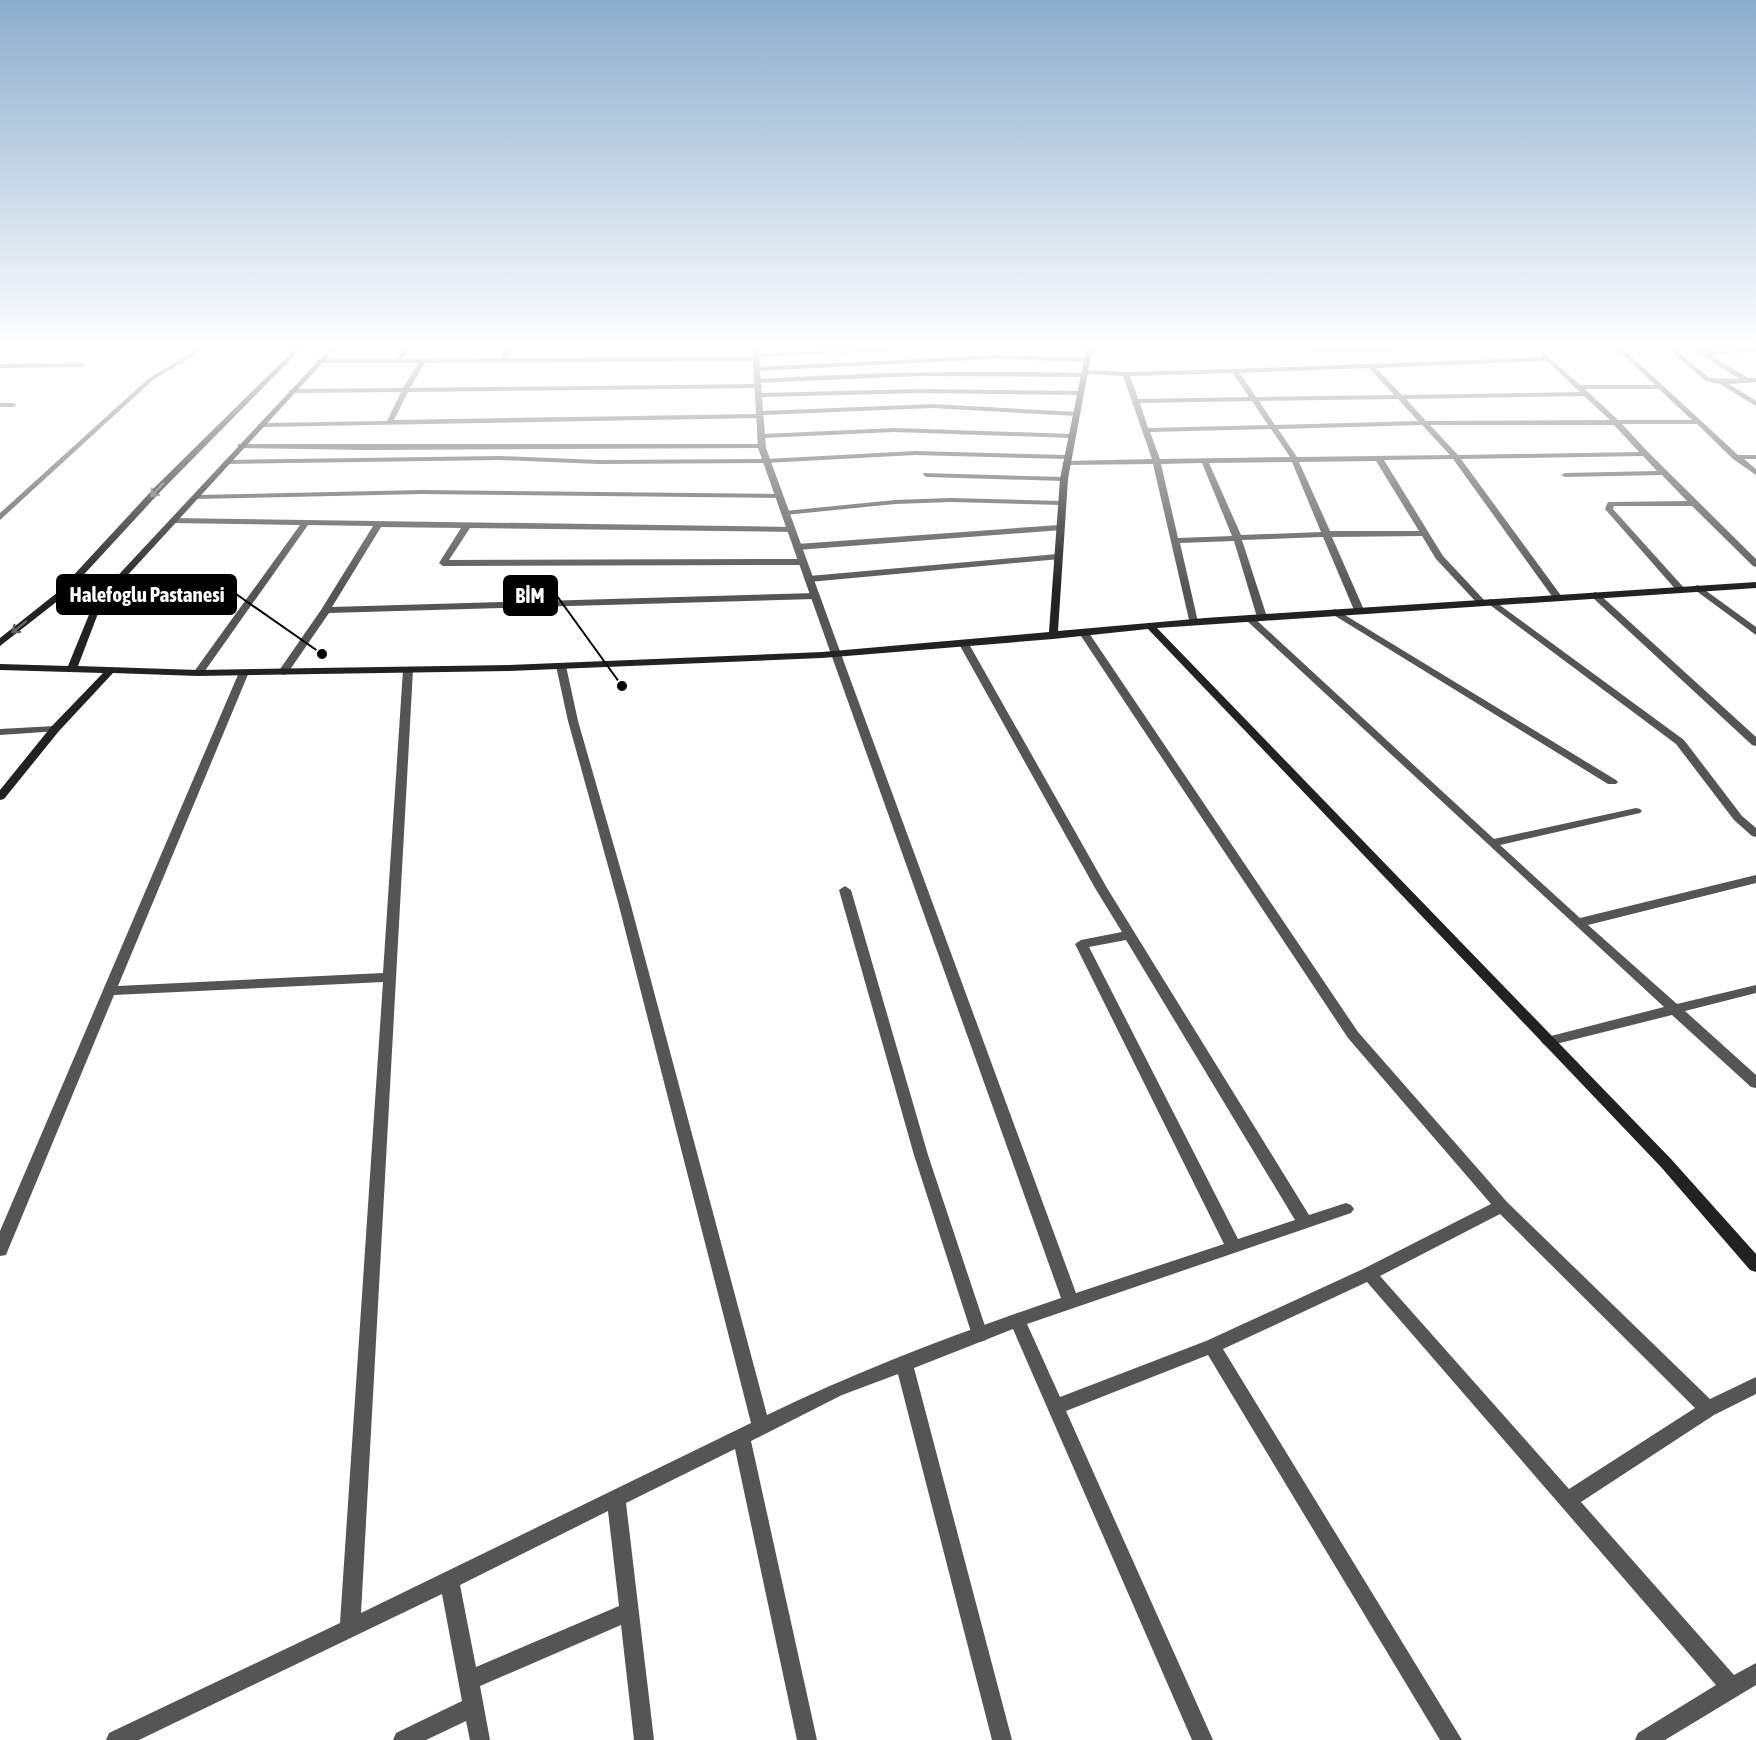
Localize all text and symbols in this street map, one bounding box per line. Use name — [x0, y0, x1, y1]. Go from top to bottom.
one-way arrow — [150, 482, 164, 497]
callout: Halefoglu Pastanesi — [57, 575, 236, 614]
callout: BİM — [504, 576, 557, 615]
text: Halefoglu Pastanesi — [70, 582, 224, 606]
text: BİM — [515, 583, 545, 607]
one-way arrow — [12, 621, 28, 634]

